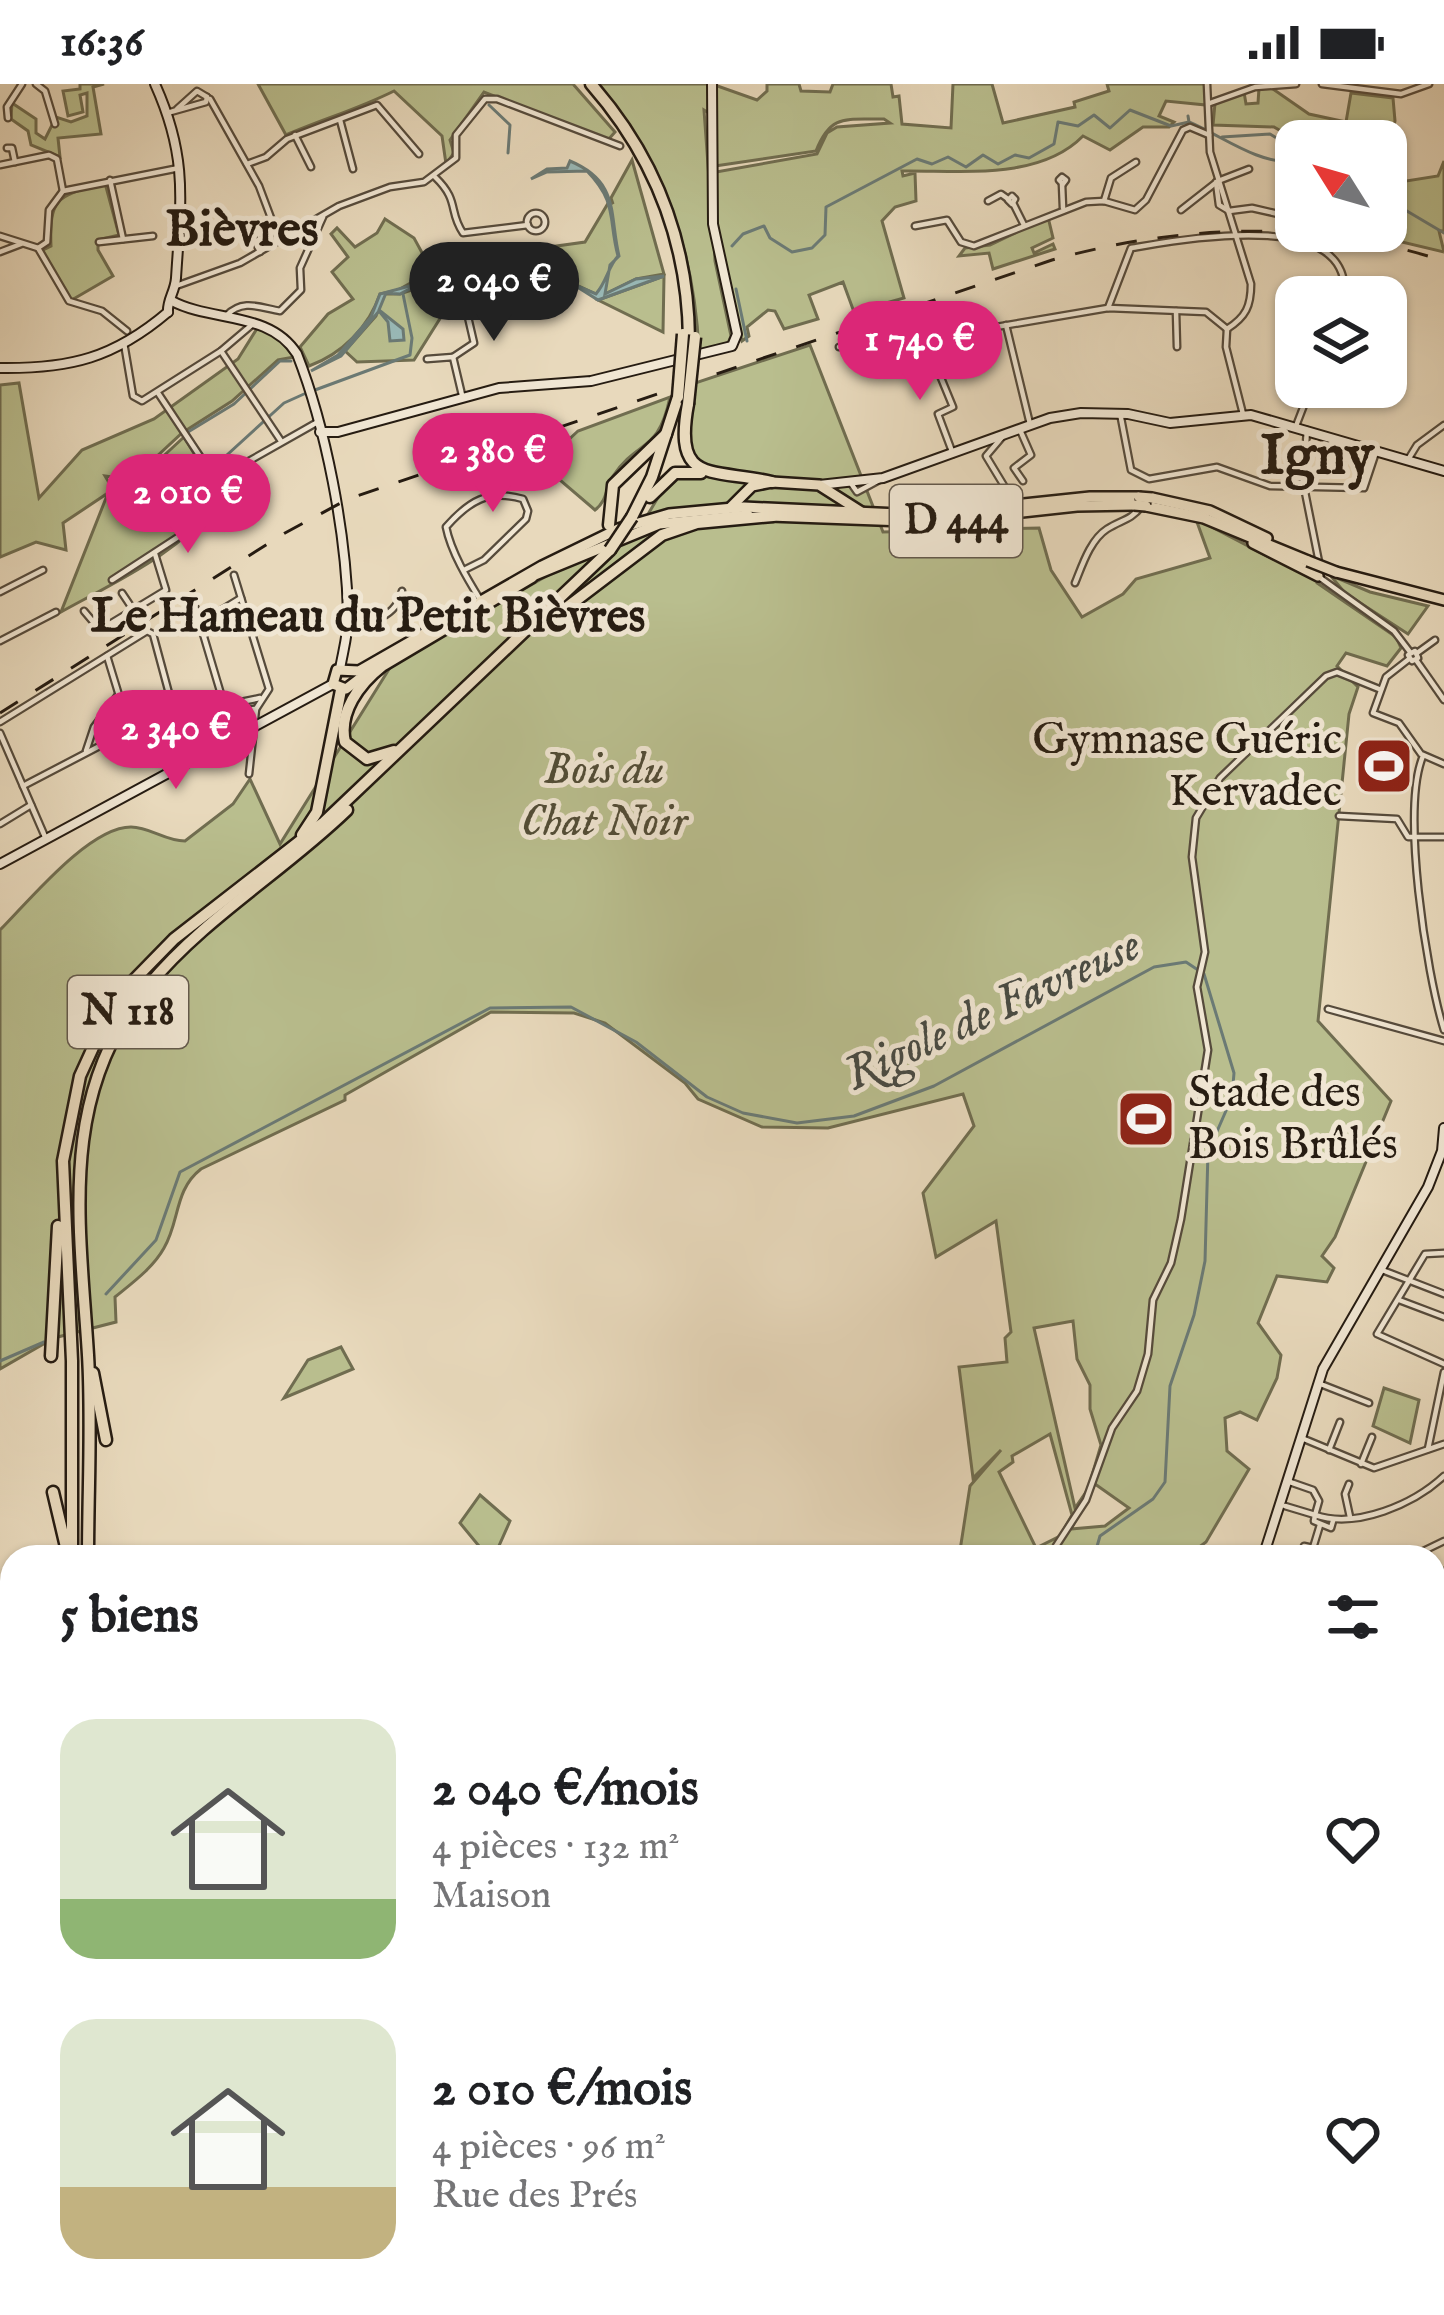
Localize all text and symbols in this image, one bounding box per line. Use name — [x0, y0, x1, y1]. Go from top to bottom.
text: 16:36 — [60, 14, 143, 71]
north arrow — [1275, 120, 1407, 252]
map controls — [1275, 120, 1407, 408]
district label: Bièvres — [165, 199, 319, 264]
pin: 2 040 € — [383, 242, 605, 344]
text: 2 040 € — [436, 256, 552, 305]
button: layers — [1275, 276, 1407, 408]
pin: 1 740 € — [809, 301, 1031, 403]
text: 1 740 € — [865, 315, 975, 364]
pin: 2 380 € — [382, 413, 604, 515]
district label: Igny — [1260, 421, 1376, 494]
text: 2 380 € — [439, 427, 547, 476]
pin: 2 010 € — [77, 454, 299, 556]
text: 2 010 € — [133, 468, 243, 517]
road number: D 444 — [890, 485, 1022, 557]
district label: Le Hameau du Petit Bièvres — [91, 588, 645, 648]
pin: 2 340 € — [65, 690, 287, 792]
text: 2 340 € — [120, 704, 232, 753]
place label: Gymnase Guéric Kervadec — [1032, 712, 1342, 821]
sports icon: Gymnase Guéric Kervadec — [1353, 735, 1415, 797]
park label: Bois du Chat Noir — [521, 742, 689, 851]
water label: Rigole de Favreuse — [835, 916, 1151, 1106]
road number: N 118 — [68, 976, 188, 1048]
place label: Stade des Bois Brûlés — [1188, 1065, 1398, 1174]
sports icon: Stade des Bois Brûlés — [1115, 1088, 1177, 1150]
icon: filters — [1320, 1584, 1386, 1650]
text: 5 biens — [60, 1585, 199, 1650]
text: 2 040 €/mois — [432, 1758, 699, 1823]
icon: home — [156, 1767, 300, 1911]
icon: heart — [1320, 1806, 1386, 1872]
text: 4 pièces · 132 m² — [432, 1823, 680, 1872]
text: Maison — [432, 1872, 551, 1921]
text: 2 010 €/mois — [432, 2058, 692, 2123]
icon: home — [156, 2067, 300, 2211]
icon: heart — [1320, 2106, 1386, 2172]
text: 4 pièces · 96 m² — [432, 2123, 666, 2172]
text: Rue des Prés — [432, 2172, 638, 2221]

